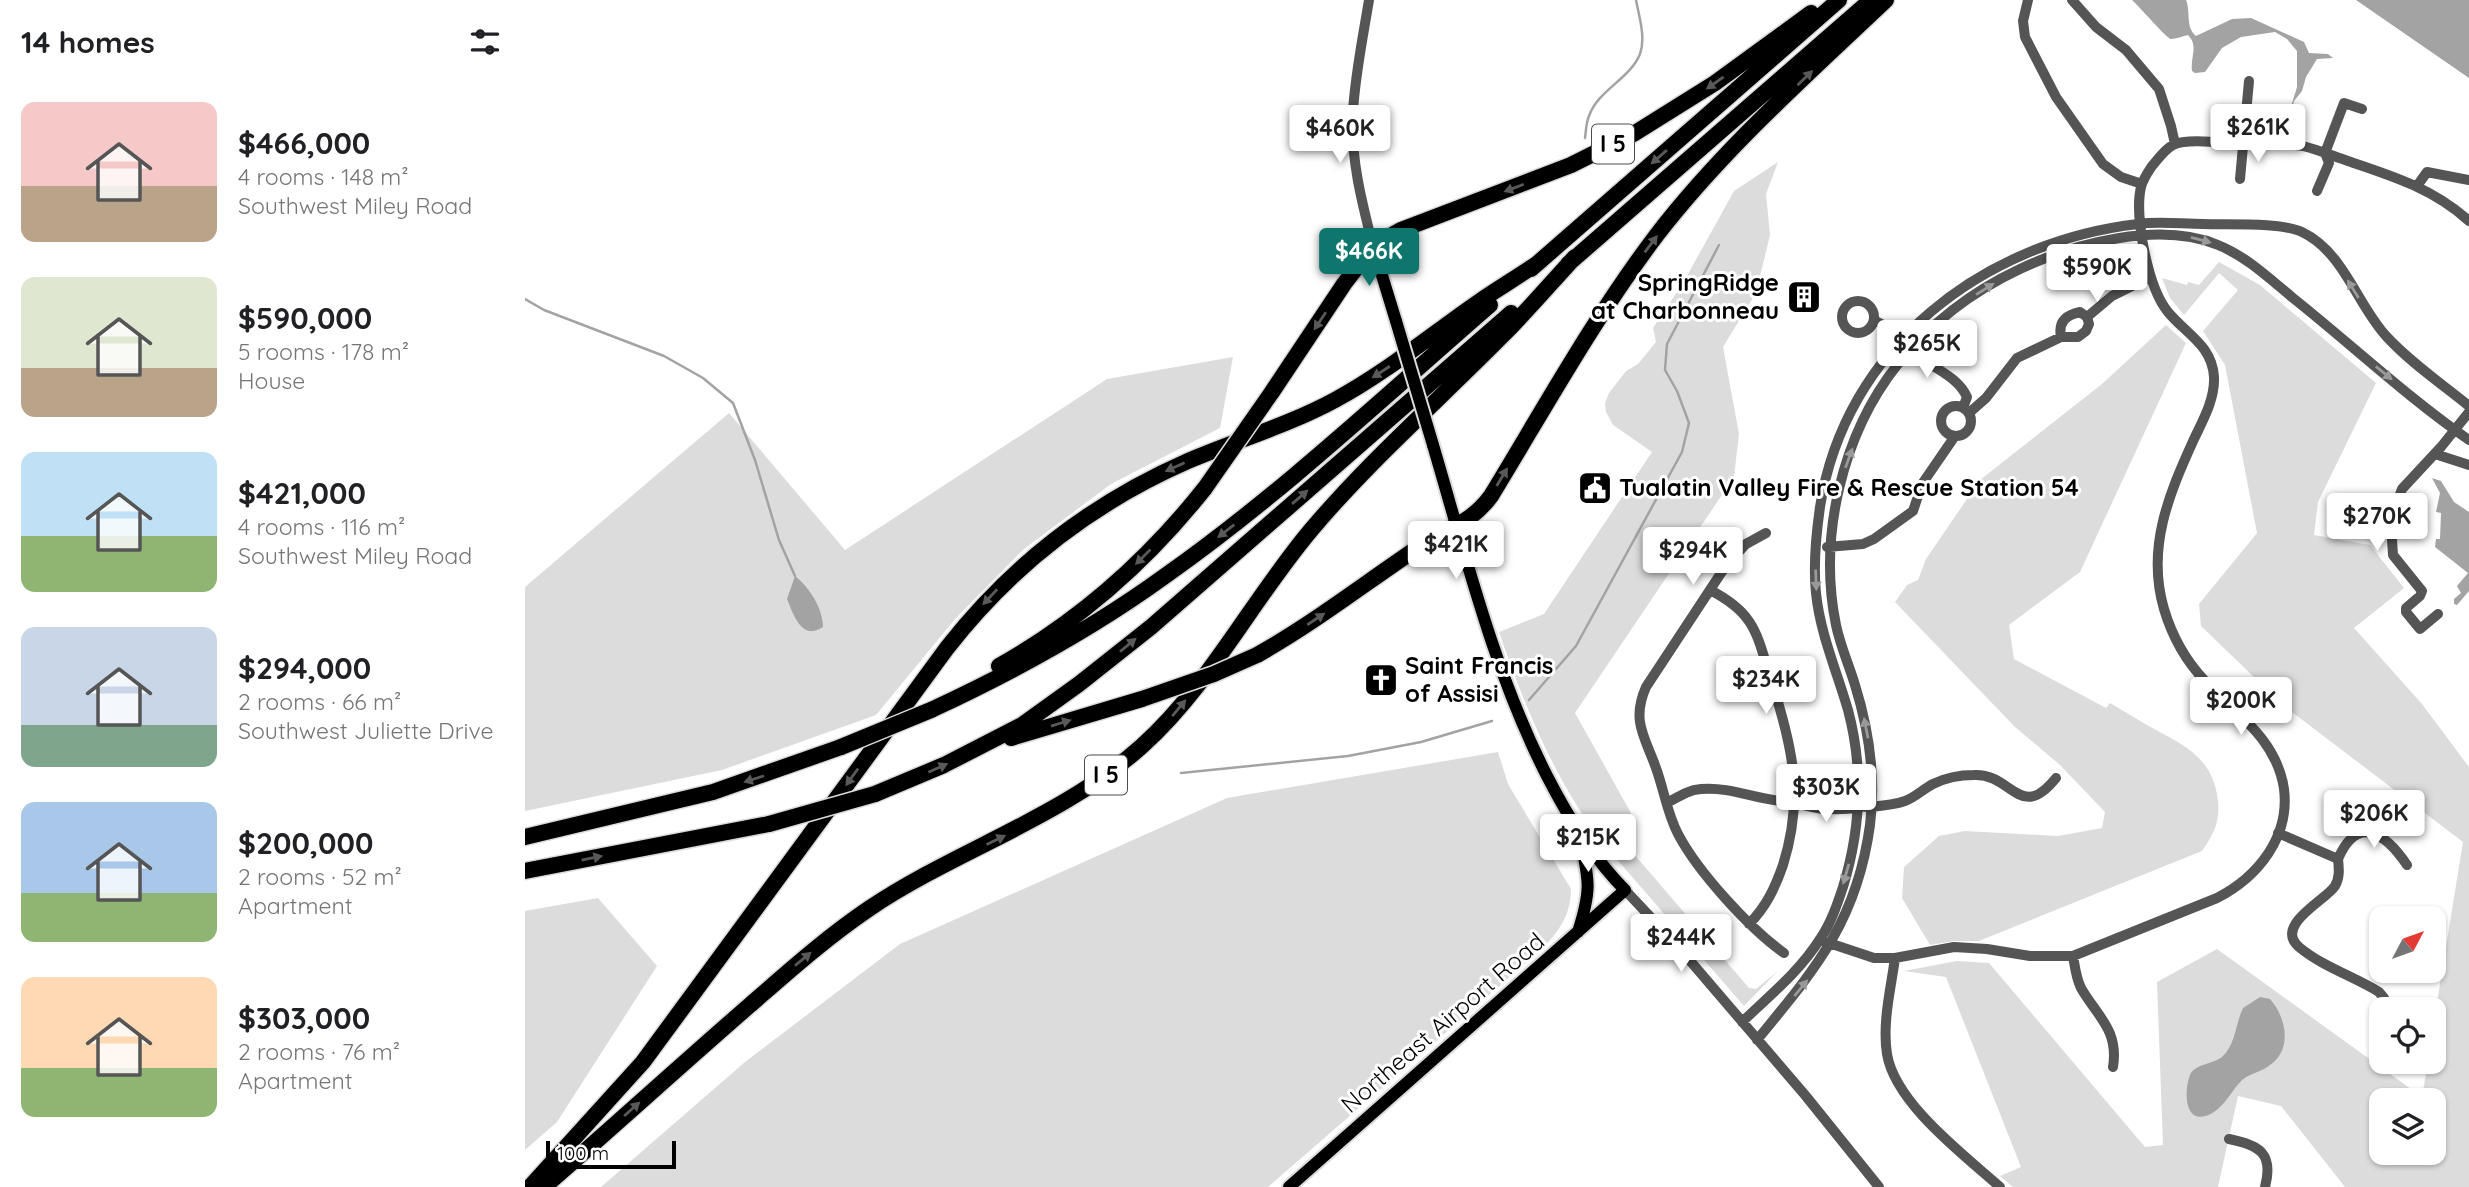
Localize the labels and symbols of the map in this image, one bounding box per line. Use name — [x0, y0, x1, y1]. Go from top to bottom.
one-way arrow — [1796, 70, 1813, 86]
one-way arrow — [1706, 76, 1724, 90]
pin: $261K — [2209, 104, 2307, 164]
pin: $460K — [1291, 106, 1389, 165]
road number: I 5 — [1592, 125, 1634, 164]
one-way arrow — [1651, 149, 1668, 165]
one-way arrow — [1503, 182, 1524, 193]
pin: $466K — [1320, 229, 1418, 288]
one-way arrow — [1643, 235, 1657, 253]
one-way arrow — [2191, 235, 2213, 246]
pin: $590K — [2048, 244, 2146, 304]
place label: SpringRidge at Charbonneau — [1591, 267, 1779, 325]
building icon: SpringRidge at Charbonneau — [1785, 278, 1823, 316]
one-way arrow — [2347, 279, 2360, 298]
one-way arrow — [1975, 282, 1994, 295]
one-way arrow — [1313, 312, 1326, 331]
pin: $265K — [1878, 320, 1976, 380]
one-way arrow — [1372, 365, 1391, 378]
one-way arrow — [2376, 365, 2393, 380]
one-way arrow — [1844, 448, 1855, 469]
one-way arrow — [1165, 462, 1186, 473]
one-way arrow — [1496, 468, 1509, 487]
public building icon: Tualatin Valley Fire & Rescue Station 54 — [1576, 469, 1614, 507]
place label: Tualatin Valley Fire & Rescue Station 54 — [1619, 472, 2079, 502]
one-way arrow — [1292, 490, 1309, 505]
pin: $270K — [2328, 494, 2426, 553]
pin: $421K — [1407, 522, 1505, 581]
one-way arrow — [1217, 523, 1235, 538]
pin: $294K — [1644, 528, 1742, 587]
one-way arrow — [1136, 548, 1152, 565]
one-way arrow — [1810, 570, 1821, 592]
one-way arrow — [983, 588, 999, 605]
one-way arrow — [1306, 613, 1325, 626]
one-way arrow — [1119, 638, 1137, 653]
place label: Saint Francis of Assisi — [1405, 650, 1553, 708]
pin: $234K — [1717, 656, 1815, 716]
church icon: Saint Francis of Assisi — [1362, 661, 1400, 699]
pin: $200K — [2192, 678, 2290, 737]
one-way arrow — [1171, 699, 1186, 716]
one-way arrow — [1050, 717, 1071, 727]
one-way arrow — [1860, 717, 1871, 739]
road number: I 5 — [1085, 755, 1127, 794]
one-way arrow — [928, 762, 948, 774]
pin: $303K — [1777, 764, 1875, 824]
one-way arrow — [845, 768, 860, 786]
one-way arrow — [743, 774, 764, 785]
pin: $206K — [2325, 790, 2423, 850]
pin: $215K — [1539, 814, 1637, 874]
one-way arrow — [986, 834, 1006, 845]
one-way arrow — [581, 853, 603, 864]
one-way arrow — [1841, 864, 1851, 885]
north arrow — [2369, 906, 2447, 984]
pin: $244K — [1632, 914, 1730, 974]
street label: Northeast Airport Road — [1335, 926, 1550, 1119]
one-way arrow — [794, 951, 812, 967]
one-way arrow — [1793, 979, 1808, 996]
one-way arrow — [623, 1102, 640, 1118]
scale bar — [546, 1138, 675, 1170]

